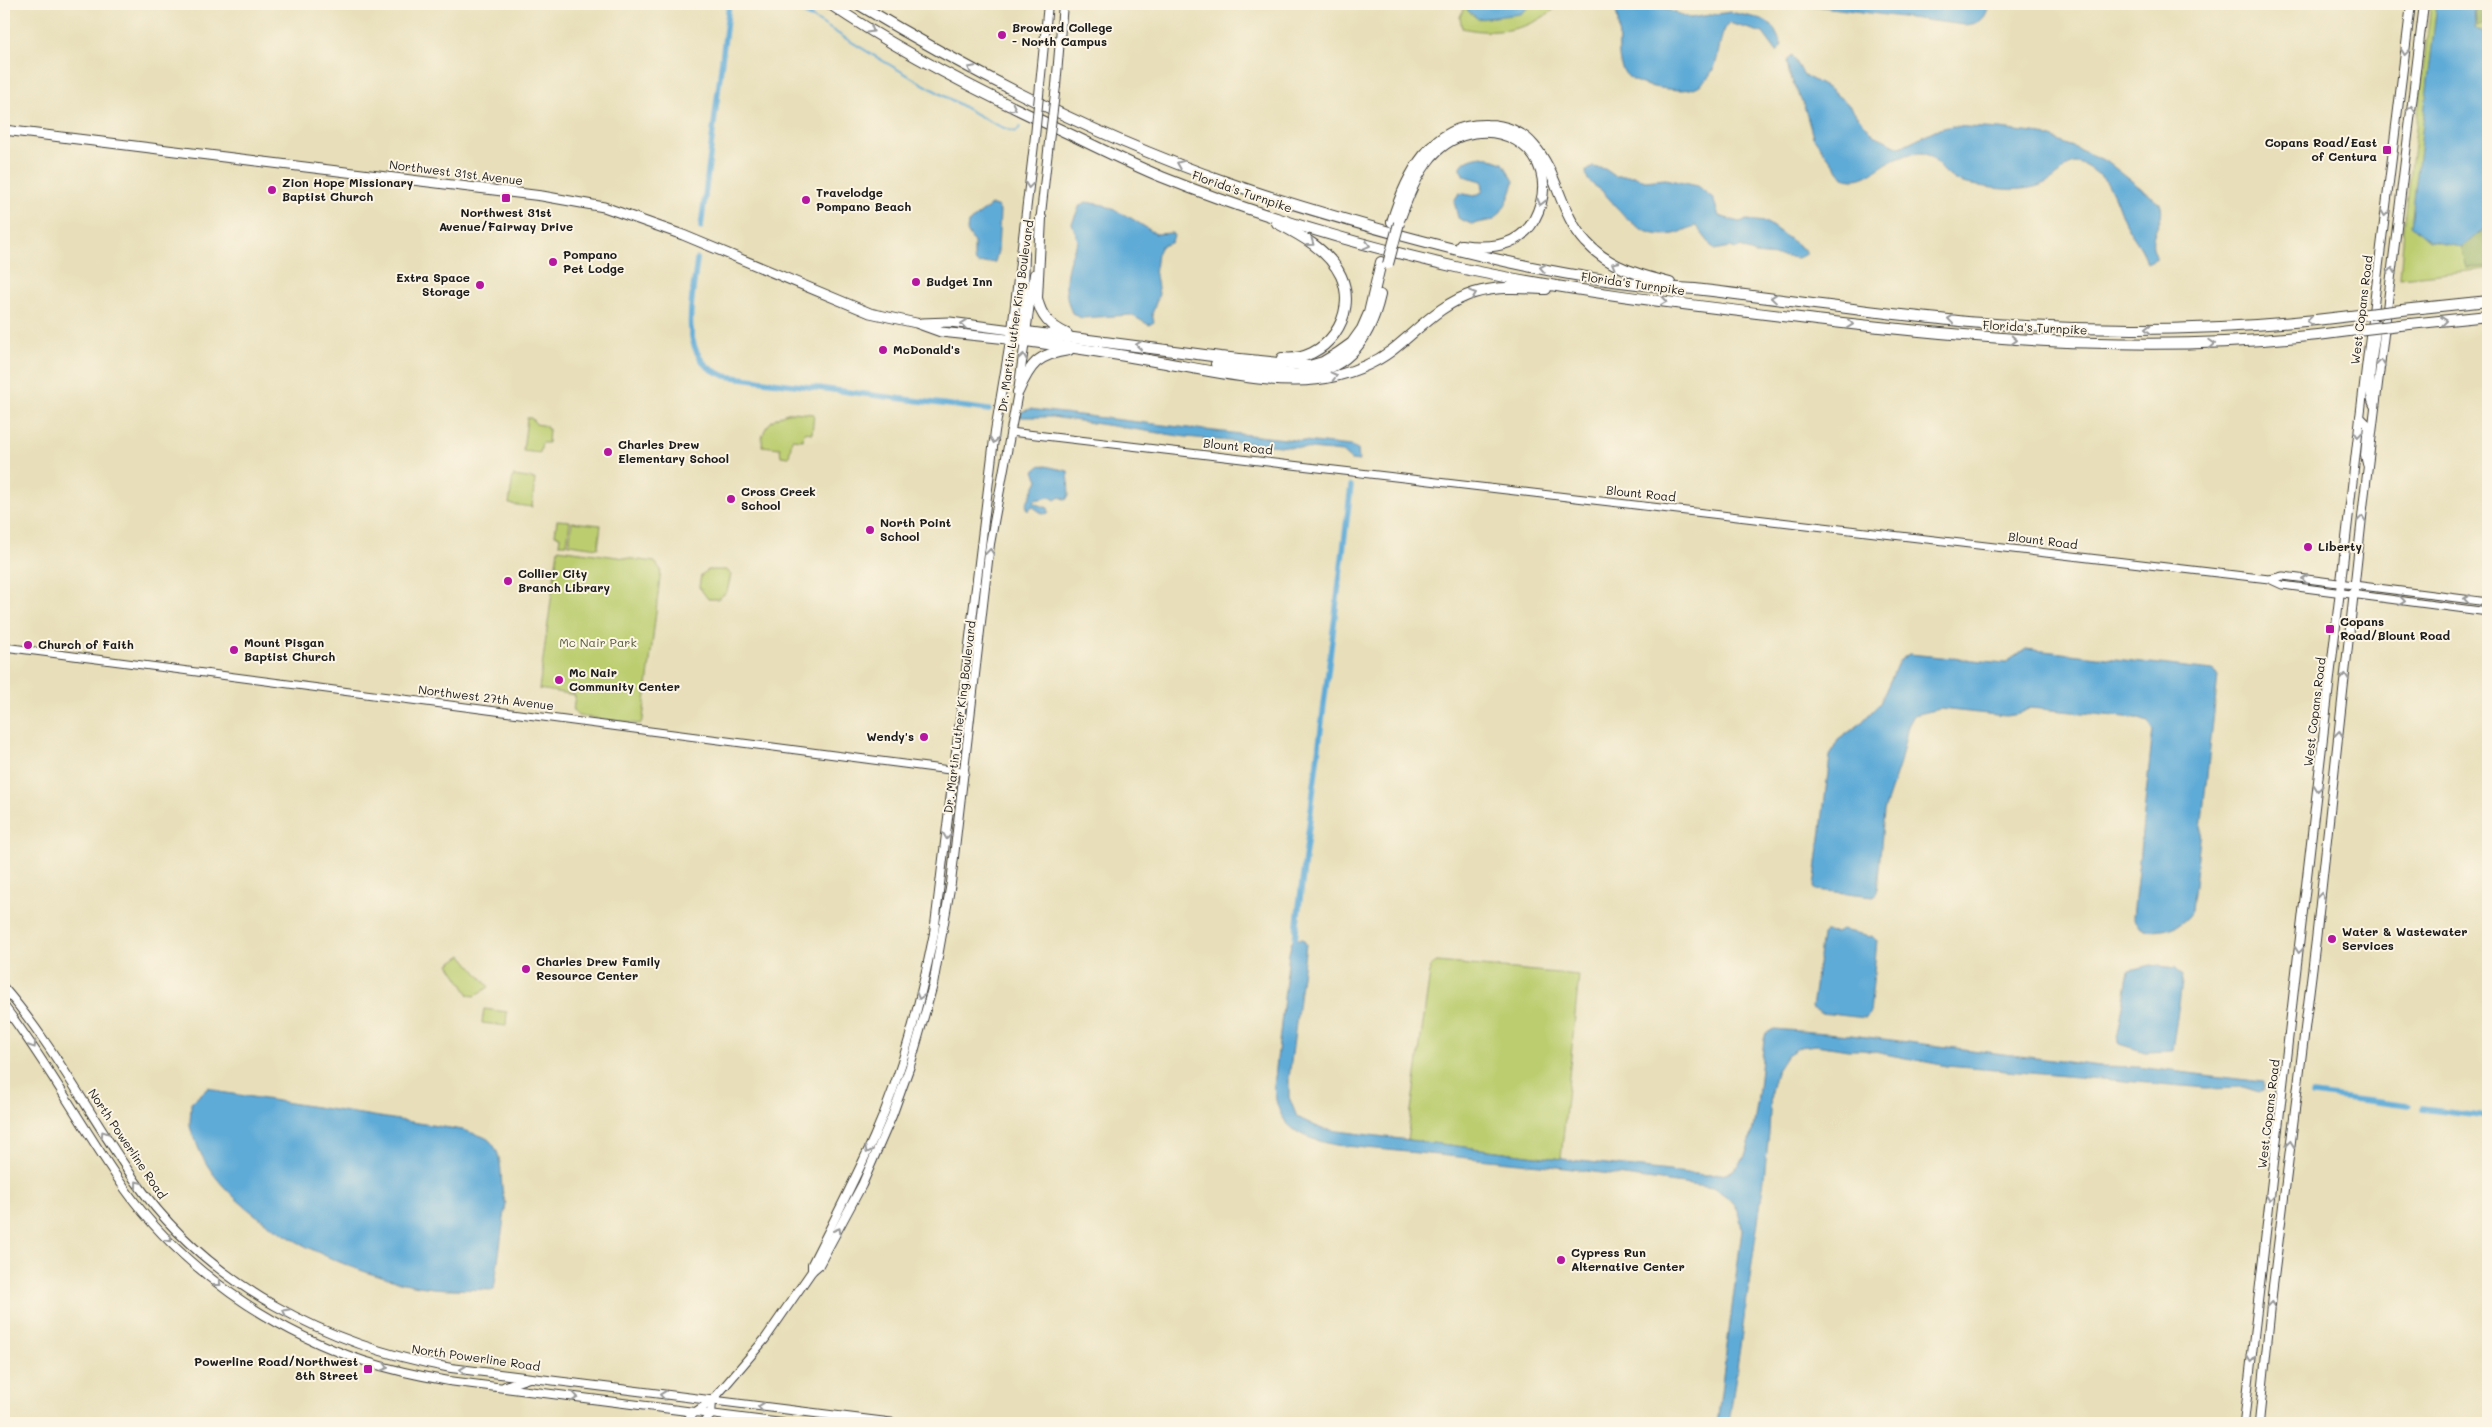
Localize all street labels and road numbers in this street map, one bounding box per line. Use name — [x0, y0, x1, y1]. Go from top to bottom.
street label: Northwest 31st Avenue — [388, 156, 524, 188]
street label: Florida's Turnpike — [1190, 166, 1294, 216]
street label: Dr. Martin Luther King Boulevard — [994, 218, 1036, 413]
street label: West Copans Road — [2346, 254, 2376, 365]
street label: Florida's Turnpike — [1580, 268, 1686, 298]
street label: Florida's Turnpike — [1982, 316, 2088, 338]
street label: Blount Road — [1203, 434, 1274, 458]
street label: Blount Road — [1606, 481, 1677, 505]
street label: Blount Road — [2008, 528, 2079, 552]
street label: Dr. Martin Luther King Boulevard — [939, 619, 979, 814]
street label: West Copans Road — [2299, 656, 2329, 767]
street label: Northwest 27th Avenue — [417, 681, 555, 713]
street label: West Copans Road — [2253, 1058, 2283, 1169]
street label: North Powerline Road — [85, 1085, 171, 1202]
street label: North Powerline Road — [411, 1340, 542, 1374]

